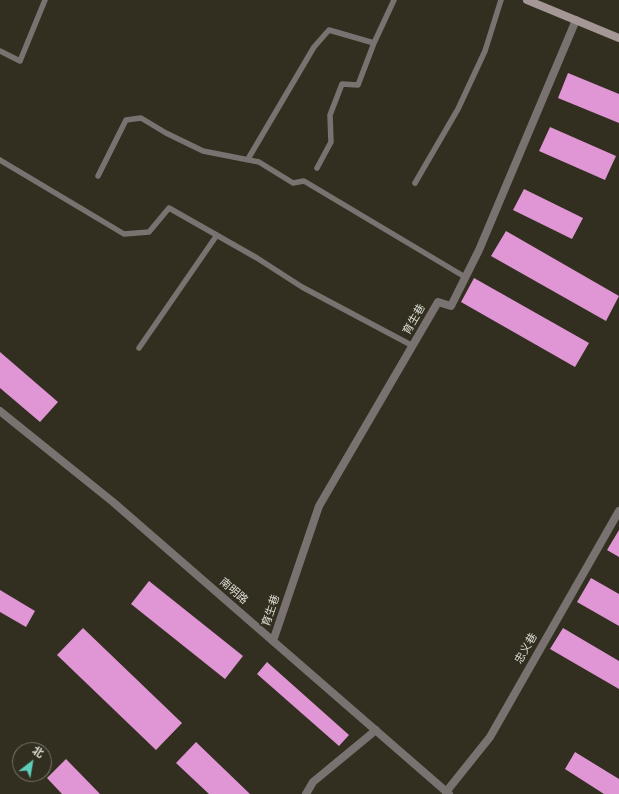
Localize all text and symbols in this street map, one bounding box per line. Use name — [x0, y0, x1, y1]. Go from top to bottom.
street label: 育生巷 — [401, 302, 429, 338]
street label: 南明路 — [216, 576, 250, 608]
street label: 育生巷 — [260, 593, 284, 629]
street label: 忠义巷 — [513, 631, 541, 667]
north arrow — [12, 742, 52, 782]
text: 北 — [29, 744, 46, 761]

